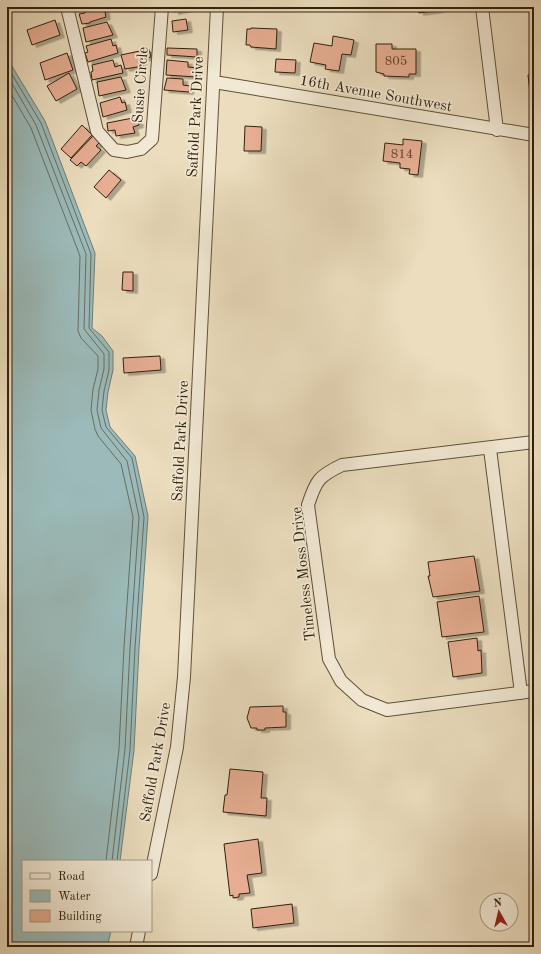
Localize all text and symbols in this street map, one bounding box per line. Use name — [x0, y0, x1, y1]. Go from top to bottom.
street label: Susie Circle — [131, 46, 152, 124]
house number: 805 — [385, 55, 407, 68]
street label: Saffold Park Drive — [186, 56, 207, 178]
street label: 16th Avenue Southwest — [298, 74, 453, 115]
house number: 814 — [391, 148, 413, 161]
street label: Saffold Park Drive — [171, 380, 192, 502]
street label: Timeless Moss Drive — [290, 506, 319, 642]
street label: Saffold Park Drive — [139, 701, 174, 823]
legend — [22, 860, 152, 932]
text: Road — [58, 871, 85, 883]
text: Water — [58, 891, 91, 903]
north arrow — [479, 892, 519, 932]
text: N — [493, 897, 503, 910]
text: Building — [58, 911, 102, 923]

